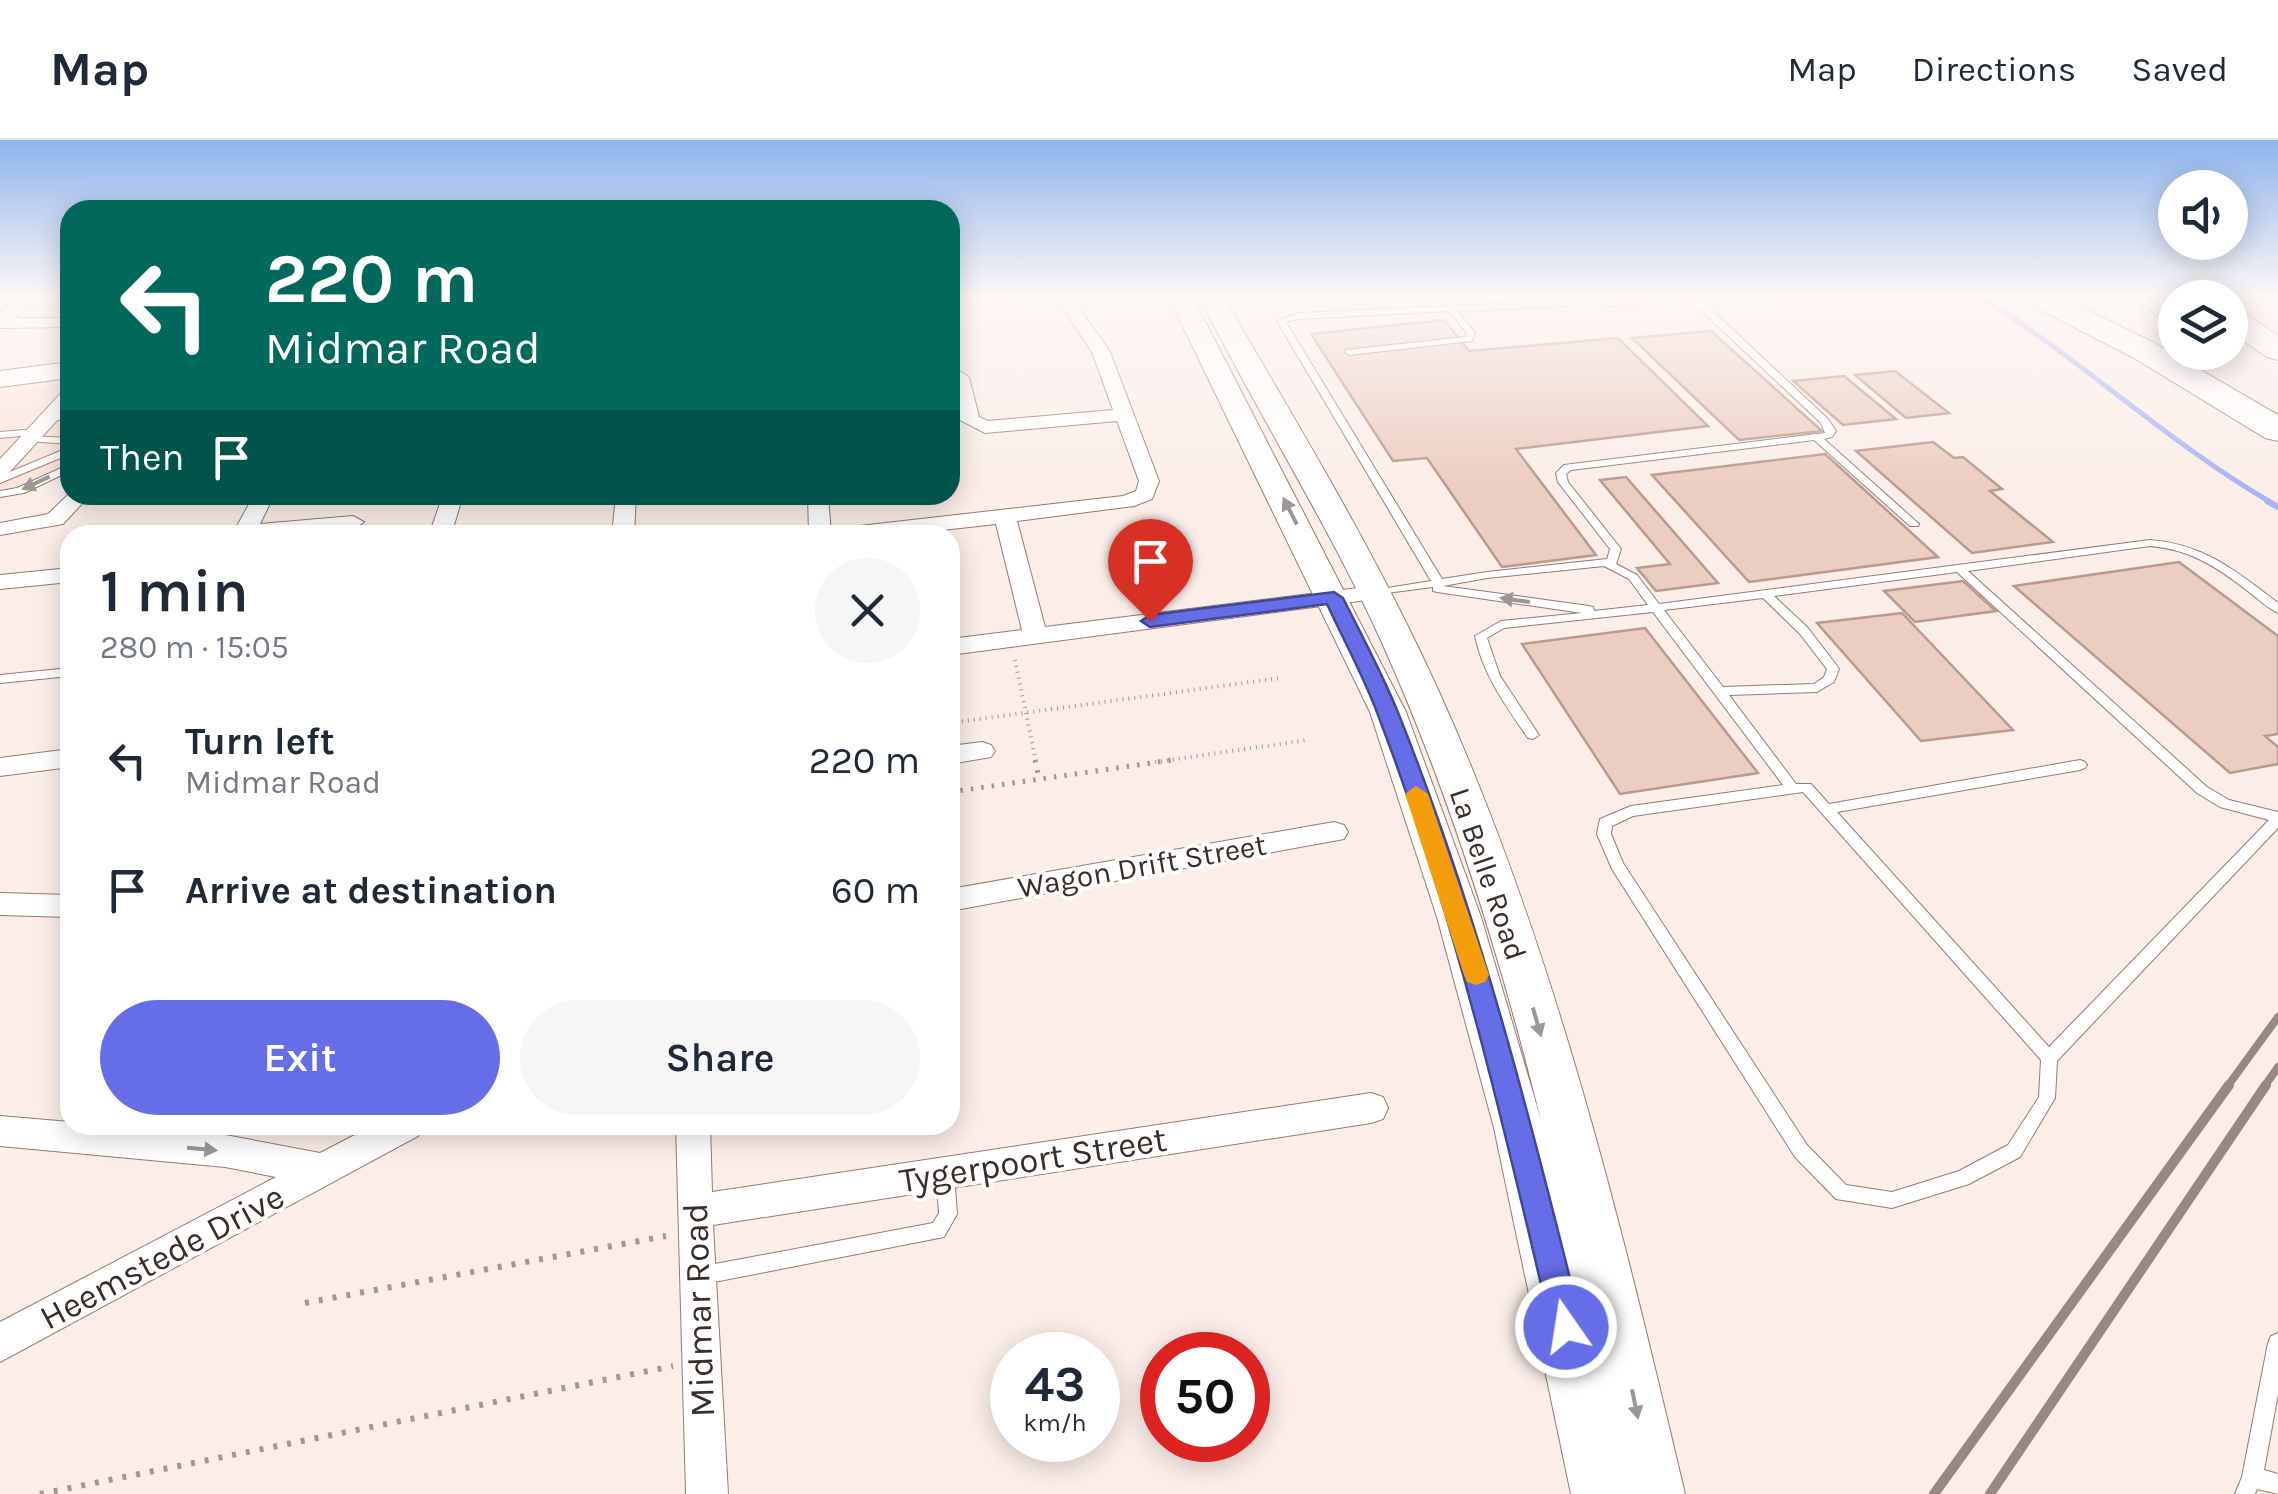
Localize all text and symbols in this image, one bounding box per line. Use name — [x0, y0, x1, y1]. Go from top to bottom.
text: Map — [50, 41, 149, 97]
text: Map — [1787, 49, 1857, 90]
text: Directions — [1912, 49, 2076, 90]
text: Saved — [2131, 49, 2228, 90]
map controls — [2158, 170, 2248, 370]
button: sound — [2158, 170, 2248, 260]
text: 220 m — [265, 238, 478, 320]
icon: left — [100, 240, 230, 370]
button: layers — [2158, 280, 2248, 370]
text: Midmar Road — [265, 322, 541, 374]
icon: arrive — [204, 430, 259, 485]
text: Then — [100, 435, 184, 480]
one-way arrow — [21, 475, 50, 492]
one-way arrow — [1282, 496, 1299, 525]
pin — [1108, 519, 1193, 622]
icon: arrive — [1123, 534, 1178, 589]
text: 1 min — [100, 556, 249, 626]
button: close — [815, 558, 920, 663]
one-way arrow — [1499, 591, 1531, 607]
text: 280 m · 15:05 — [100, 629, 289, 666]
text: Turn left — [185, 719, 335, 764]
icon: left — [100, 733, 155, 788]
text: 220 m — [809, 738, 920, 783]
text: Midmar Road — [185, 764, 381, 801]
street label: La Belle Road — [1442, 783, 1534, 965]
street label: Wagon Drift Street — [1015, 826, 1269, 906]
icon: arrive — [100, 863, 155, 918]
text: Arrive at destination — [185, 868, 557, 913]
text: 60 m — [831, 868, 920, 913]
button: Exit — [100, 1000, 500, 1115]
button: Share — [520, 1000, 920, 1115]
one-way arrow — [1529, 1006, 1545, 1037]
street label: Tygerpoort Street — [896, 1119, 1170, 1201]
one-way arrow — [186, 1141, 218, 1157]
street label: Heemstede Drive — [33, 1175, 291, 1339]
street label: Midmar Road — [675, 1202, 723, 1418]
position arrow — [1514, 1275, 1618, 1379]
speed limit sign: 50 — [1140, 1332, 1270, 1462]
text: 43 — [1025, 1355, 1085, 1414]
one-way arrow — [1628, 1389, 1643, 1420]
text: km/h — [1023, 1408, 1087, 1437]

